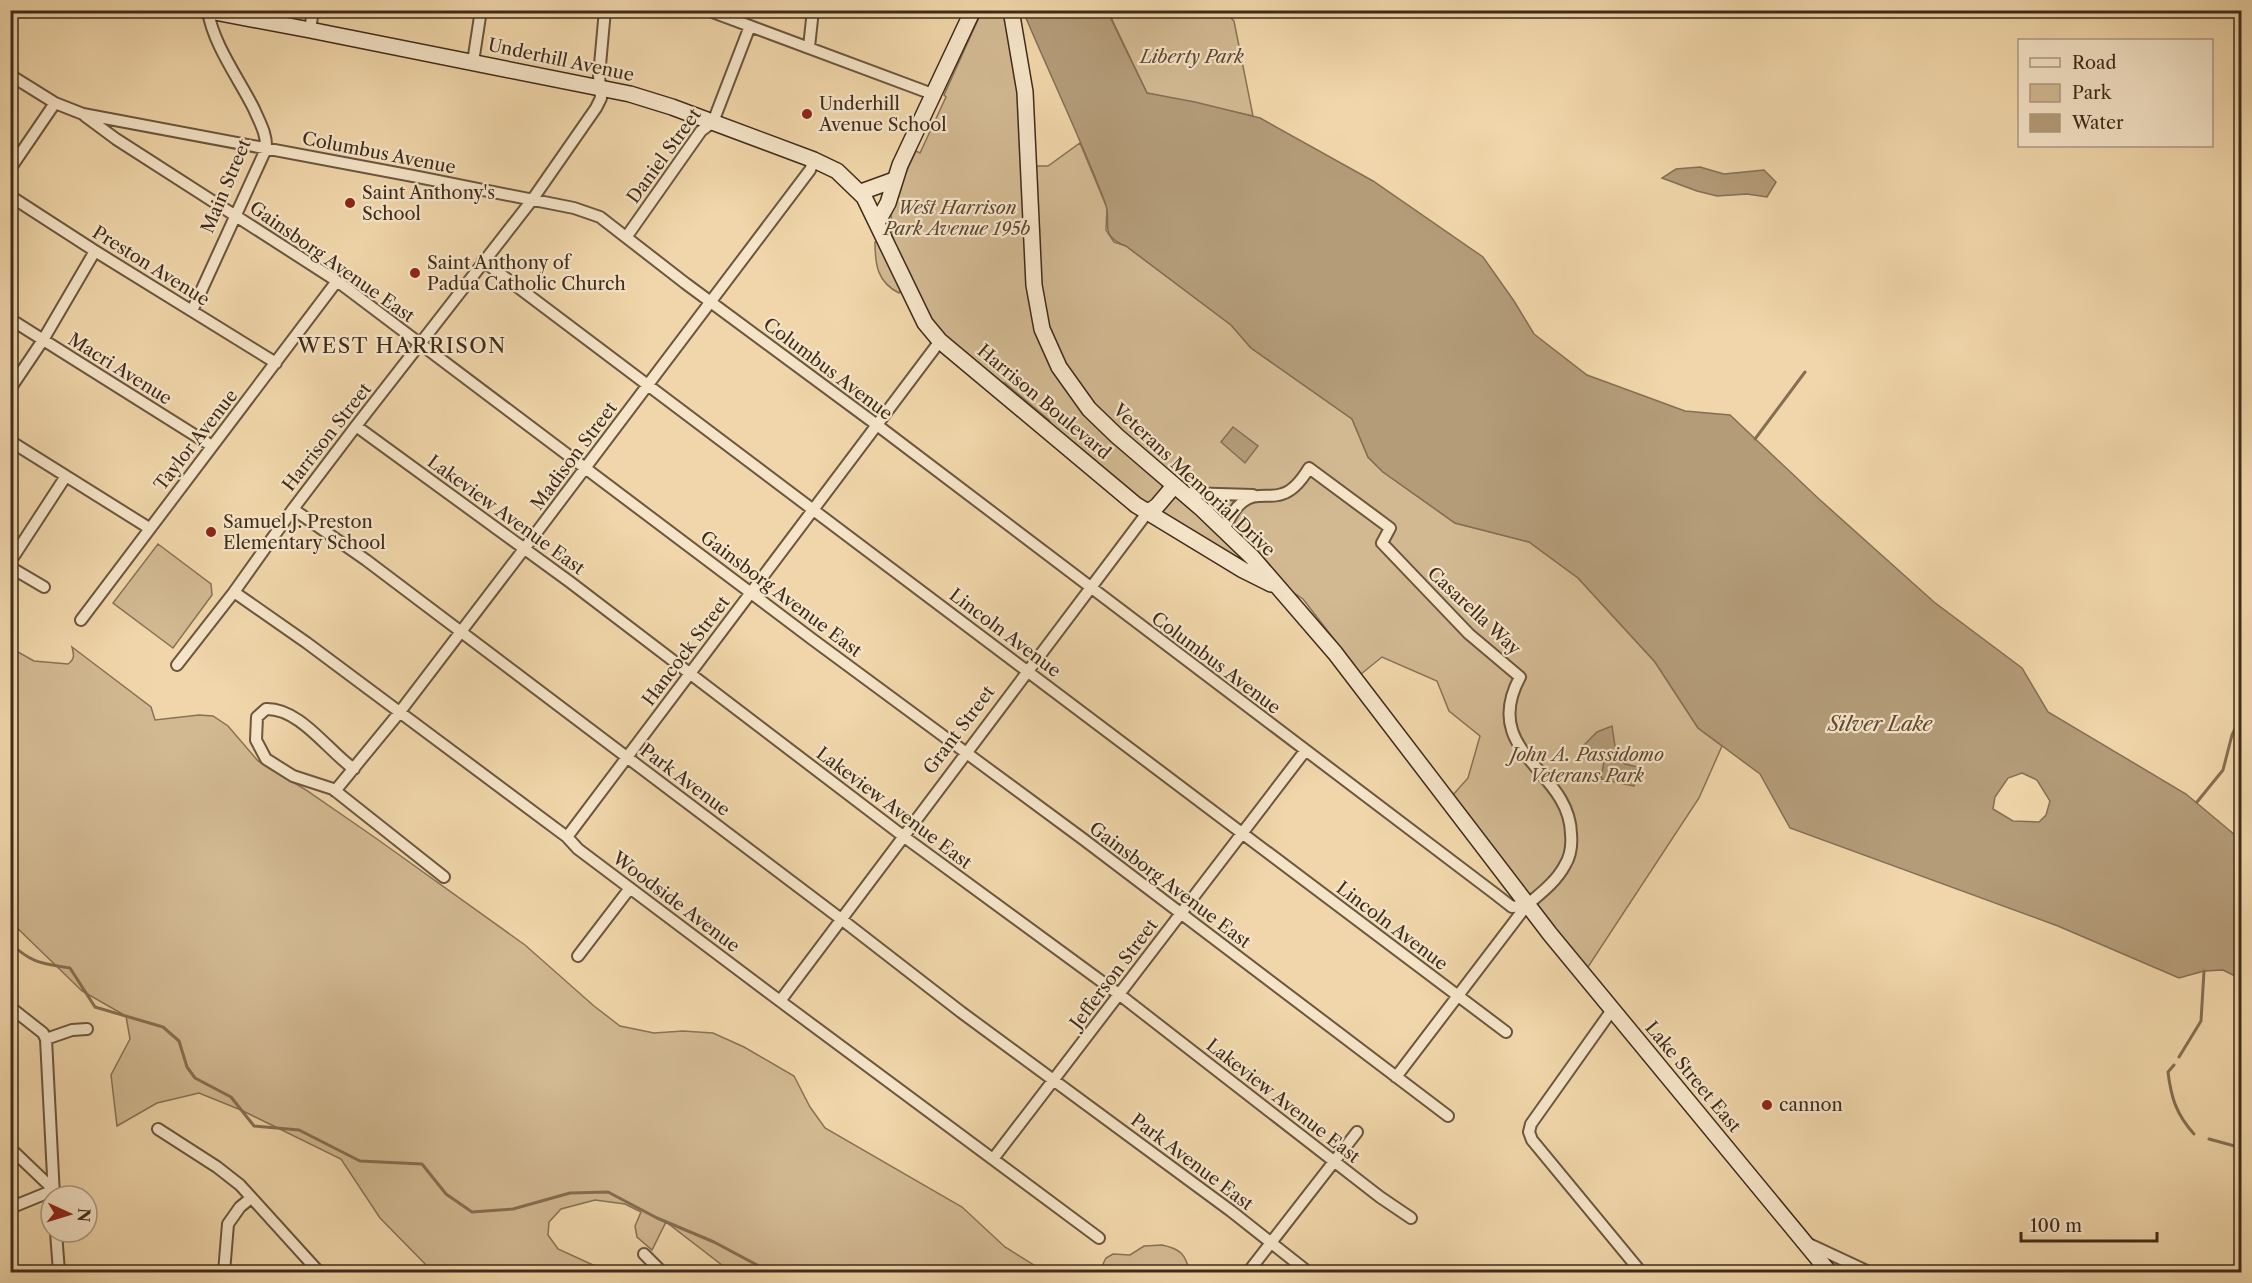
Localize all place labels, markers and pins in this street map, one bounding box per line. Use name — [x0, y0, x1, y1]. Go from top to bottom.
place label: Underhill Avenue School — [818, 93, 947, 136]
marker: Underhill Avenue School — [800, 107, 814, 121]
place label: Saint Anthony's School — [362, 182, 495, 225]
marker: Saint Anthony's School — [343, 196, 357, 210]
place label: Saint Anthony of Padua Catholic Church — [427, 252, 626, 295]
marker: Saint Anthony of Padua Catholic Church — [408, 266, 422, 280]
place label: Samuel J. Preston Elementary School — [223, 511, 386, 554]
marker: Samuel J. Preston Elementary School — [204, 525, 218, 539]
place label: cannon — [1779, 1094, 1843, 1116]
marker: cannon — [1760, 1098, 1774, 1112]

